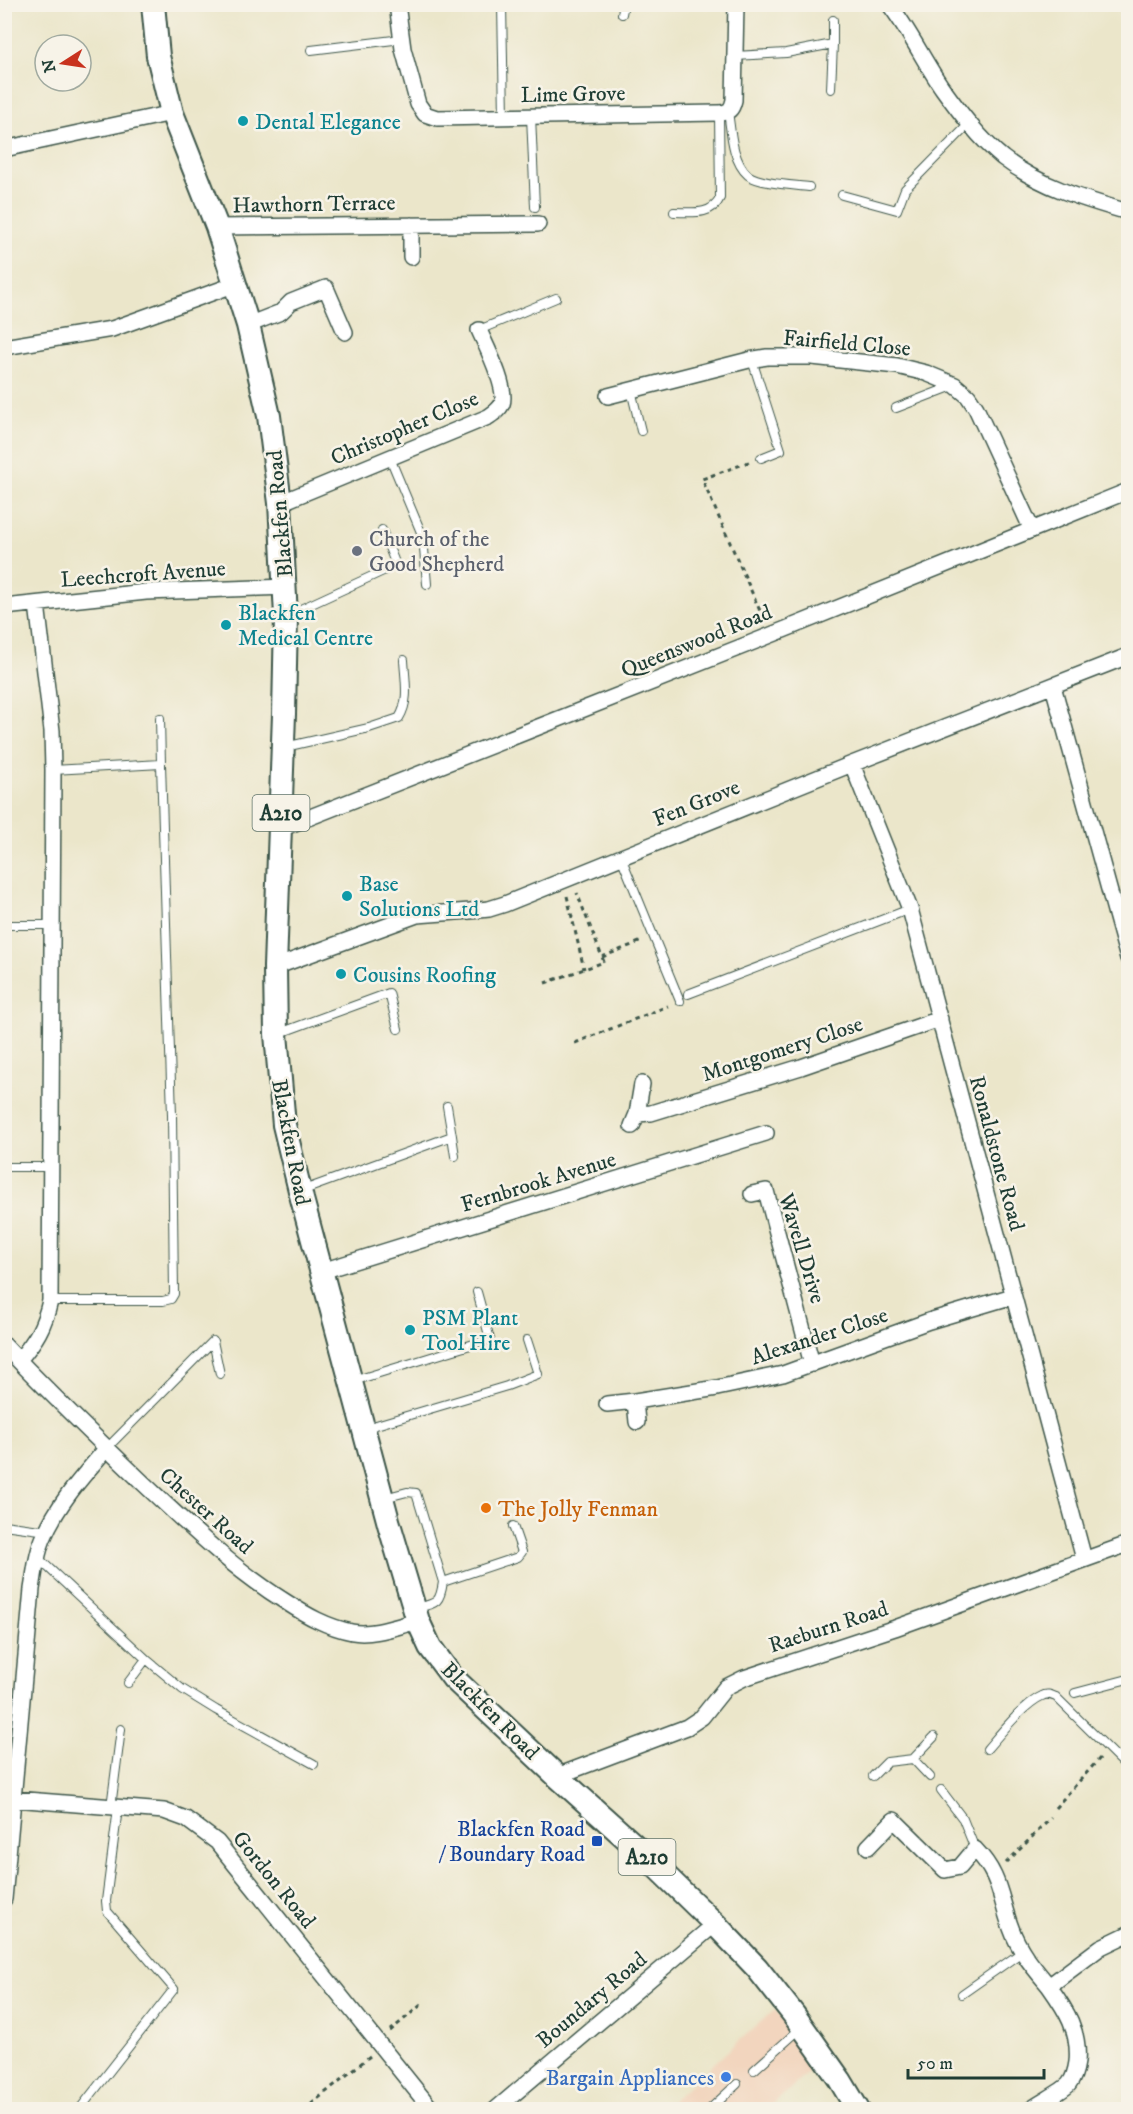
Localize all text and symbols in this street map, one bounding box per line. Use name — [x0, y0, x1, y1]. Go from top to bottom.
north arrow — [33, 33, 93, 93]
text: N — [38, 57, 60, 74]
street label: Lime Grove — [520, 80, 626, 109]
place label: Dental Elegance — [255, 109, 401, 136]
marker: Dental Elegance — [236, 114, 250, 128]
street label: Hawthorn Terrace — [232, 190, 396, 219]
street label: Fairfield Close — [782, 324, 912, 363]
street label: Christopher Close — [327, 385, 483, 472]
street label: Blackfen Road — [261, 449, 300, 579]
place label: Church of the Good Shepherd — [369, 526, 504, 578]
marker: Church of the Good Shepherd — [350, 544, 364, 558]
street label: Leechcroft Avenue — [60, 555, 227, 594]
street label: Queenswood Road — [617, 599, 776, 684]
place label: Blackfen Medical Centre — [238, 600, 373, 652]
marker: Blackfen Medical Centre — [219, 618, 233, 632]
street label: Fen Grove — [649, 774, 744, 833]
road number: A210 — [252, 795, 310, 831]
place label: Base Solutions Ltd — [359, 871, 479, 923]
marker: Base Solutions Ltd — [340, 889, 354, 903]
place label: Cousins Roofing — [353, 962, 496, 989]
marker: Cousins Roofing — [334, 967, 348, 981]
street label: Montgomery Close — [699, 1011, 866, 1088]
street label: Ronaldstone Road — [963, 1073, 1030, 1234]
street label: Blackfen Road — [265, 1077, 316, 1208]
street label: Fernbrook Avenue — [458, 1146, 619, 1219]
street label: Wavell Drive — [772, 1189, 831, 1307]
street label: Alexander Close — [748, 1302, 891, 1371]
place label: PSM Plant Tool Hire — [422, 1305, 518, 1357]
marker: PSM Plant Tool Hire — [403, 1323, 417, 1337]
street label: Chester Road — [153, 1462, 259, 1560]
place label: The Jolly Fenman — [498, 1496, 658, 1523]
marker: The Jolly Fenman — [479, 1501, 493, 1515]
street label: Raeburn Road — [765, 1595, 892, 1659]
street label: Blackfen Road — [435, 1656, 545, 1766]
place label: Blackfen Road / Boundary Road — [438, 1816, 585, 1868]
street label: Gordon Road — [226, 1826, 321, 1934]
marker: Blackfen Road / Boundary Road — [590, 1834, 604, 1848]
road number: A210 — [618, 1839, 676, 1875]
street label: Boundary Road — [531, 1946, 653, 2054]
scale bar — [908, 2042, 1044, 2080]
text: 50 m — [917, 2053, 953, 2075]
place label: Bargain Appliances — [546, 2065, 714, 2092]
marker: Bargain Appliances — [719, 2070, 733, 2084]

